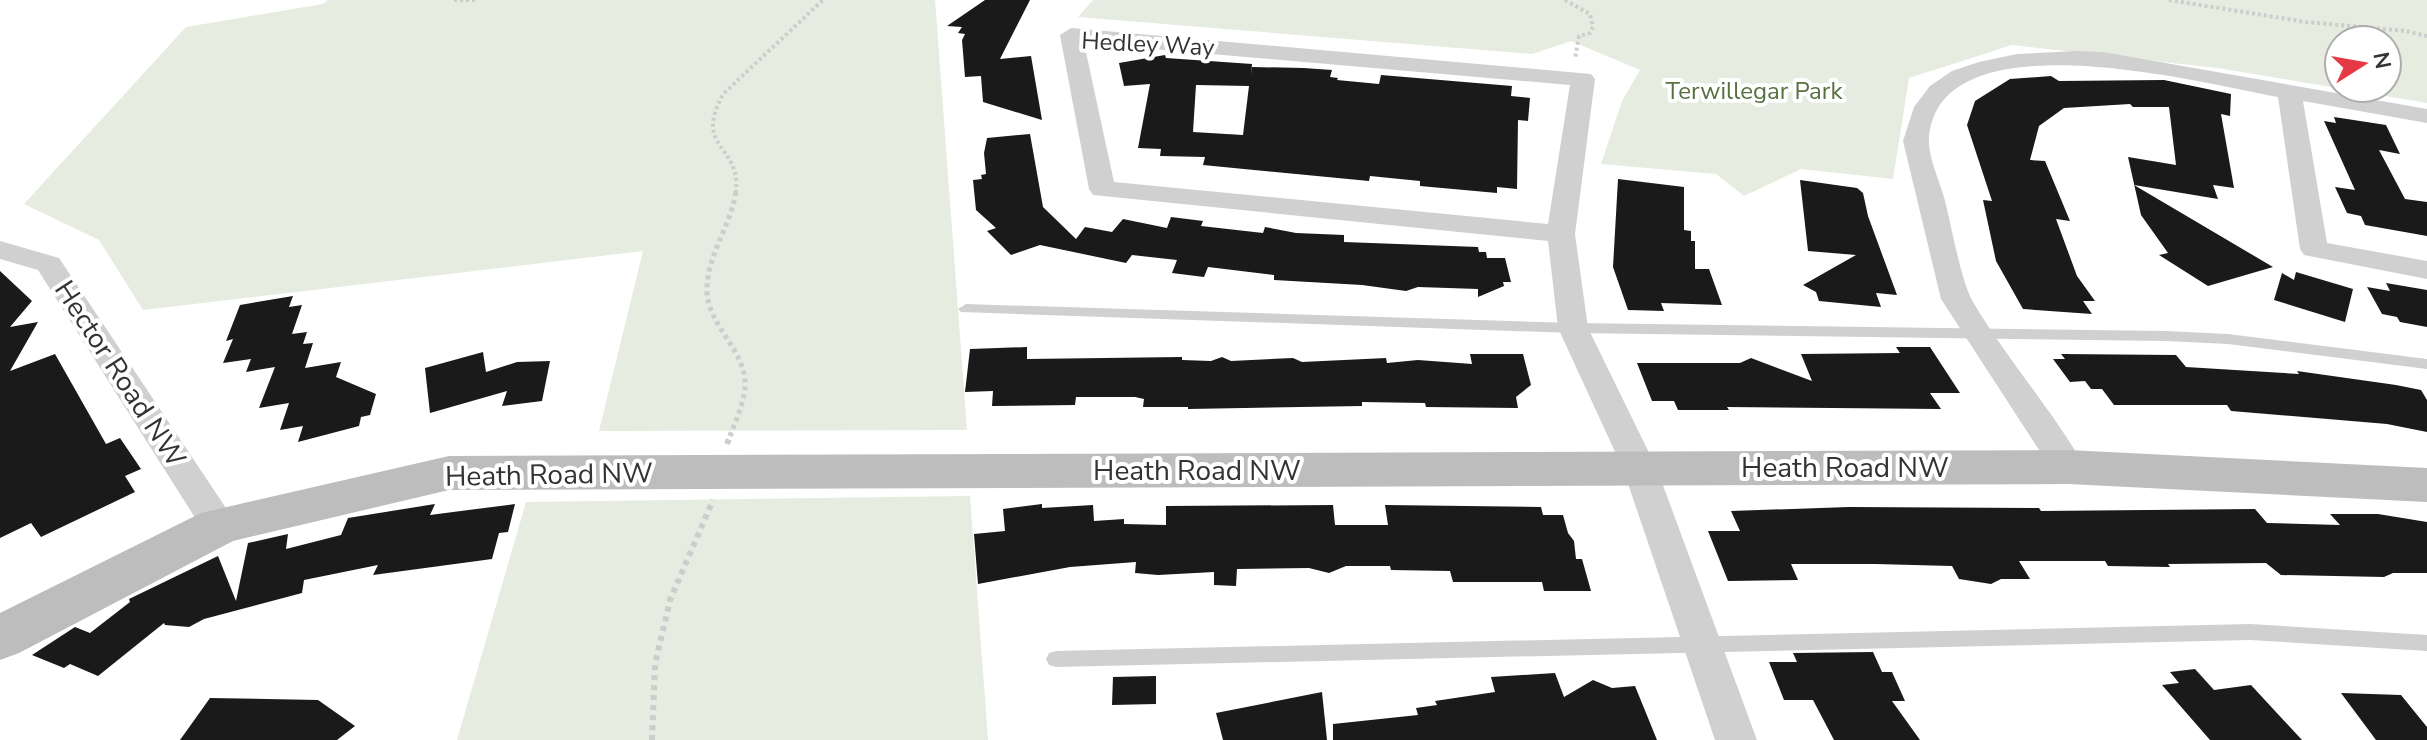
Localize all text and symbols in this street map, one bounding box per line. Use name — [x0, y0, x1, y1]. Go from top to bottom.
north arrow — [2323, 24, 2403, 104]
street label: Hedley Way — [1081, 25, 1216, 63]
text: N — [2365, 49, 2398, 71]
park label: Terwillegar Park — [1666, 75, 1843, 107]
street label: Hector Road NW — [45, 273, 195, 475]
street label: Heath Road NW — [1741, 449, 1949, 487]
street label: Heath Road NW — [1093, 452, 1301, 490]
street label: Heath Road NW — [445, 454, 653, 496]

